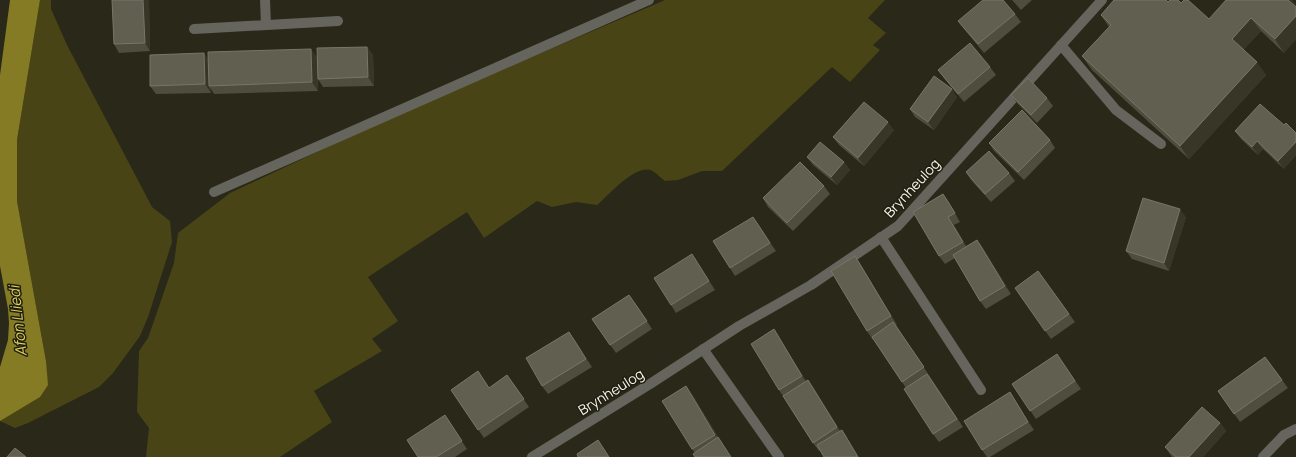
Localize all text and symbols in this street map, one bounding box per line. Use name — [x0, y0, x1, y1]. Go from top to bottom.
street label: Brynheulog — [879, 154, 944, 221]
water label: Afon Lliedi — [3, 282, 32, 357]
street label: Brynheulog — [574, 364, 647, 419]

